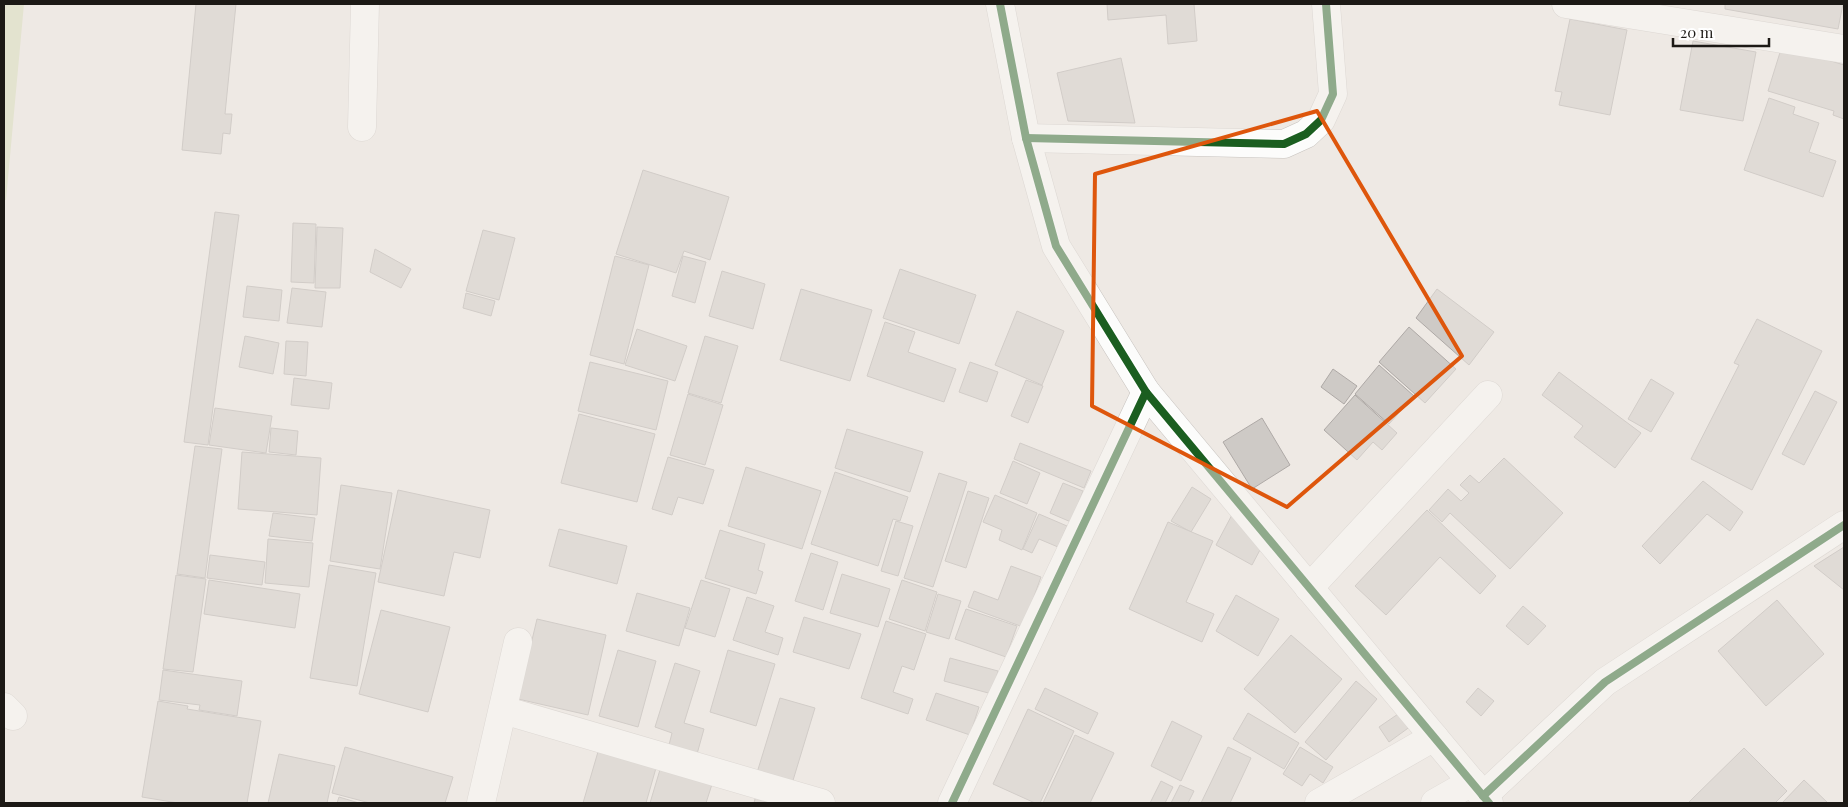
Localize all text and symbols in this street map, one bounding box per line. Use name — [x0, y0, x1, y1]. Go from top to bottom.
scale bar — [1673, 15, 1769, 47]
text: 20 m — [1680, 22, 1714, 42]

